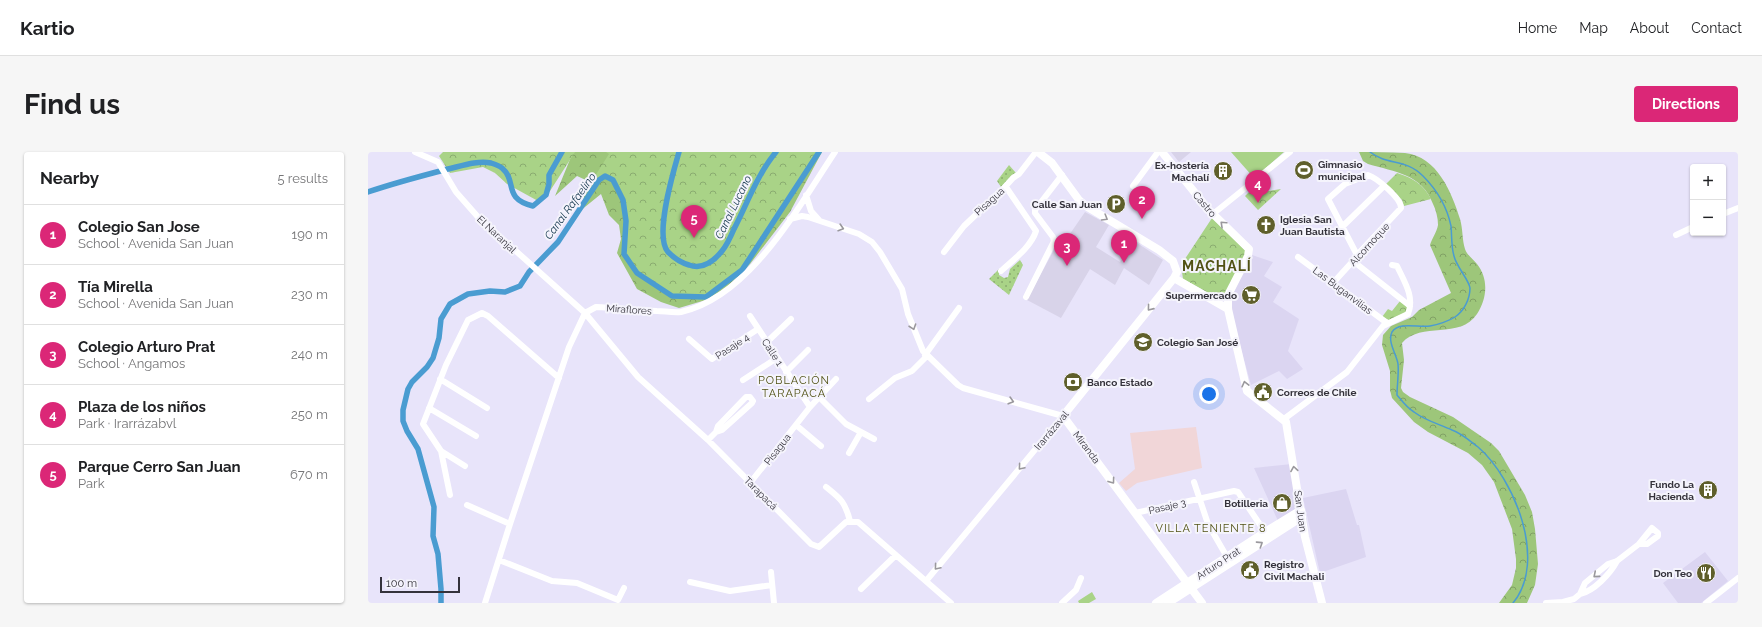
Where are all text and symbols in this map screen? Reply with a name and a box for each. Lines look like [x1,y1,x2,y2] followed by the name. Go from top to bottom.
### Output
[20,17,75,39] text: Kartio
[1518,20,1557,36] text: Home
[1579,20,1608,36] text: Map
[1630,20,1669,36] text: About
[1691,20,1742,36] text: Contact
[1634,86,1738,122] button: Directions
[24,88,120,121] text: Find us
[1293,159,1315,181] sports icon: Gimnasio municipal
[1318,159,1366,182] place label: Gimnasio municipal
[1155,160,1209,183] place label: Ex-hostería Machalí
[1212,160,1234,182] building icon: Ex-hostería Machalí
[1690,164,1726,236] map controls
[1690,164,1726,200] button: +
[40,168,99,188] text: Nearby
[1245,170,1271,203] pin: 4
[277,171,328,186] text: 5 results
[542,171,599,242] water label: Canal Rafaelino
[712,173,754,241] water label: Canal Lucano
[972,185,1006,218] street label: Pisagua
[1129,186,1155,219] pin: 2
[1191,189,1218,219] street label: Castro
[1105,193,1127,215] parking icon: Calle San Juan
[1032,199,1102,210] place label: Calle San Juan
[1690,200,1726,236] button: −
[681,205,707,238] pin: 5
[1101,213,1108,220] one-way arrow
[475,214,519,255] street label: El Naranjal
[1255,214,1277,236] church icon: Iglesia San Juan Bautista
[1280,214,1345,237] place label: Iglesia San Juan Bautista
[78,218,200,236] text: Colegio San Jose
[1347,220,1392,268] street label: Alcornoque
[1220,222,1228,229] one-way arrow
[837,223,844,232] one-way arrow
[50,227,56,242] text: 1
[292,227,328,242] text: 190 m
[1111,230,1137,263] pin: 1
[1054,233,1080,266] pin: 3
[78,236,234,251] text: School · Avenida San Juan
[1182,257,1252,274] district label: MACHALÍ
[1311,265,1375,316] street label: Las Buganvilias
[78,278,153,296] text: Tía Mirella
[1240,284,1262,306] supermarket icon: Supermercado
[49,287,57,302] text: 2
[291,287,328,302] text: 230 m
[1166,290,1237,301] place label: Supermercado
[78,296,234,311] text: School · Avenida San Juan
[606,302,652,317] street label: Miraflores
[1147,304,1154,311] one-way arrow
[908,324,917,331] one-way arrow
[713,331,752,361] street label: Pasaje 4
[1132,331,1154,353] school or university icon: Colegio San José
[760,337,786,369] street label: Calle 1
[1157,337,1238,348] place label: Colegio San José
[78,338,215,356] text: Colegio Arturo Prat
[49,347,57,362] text: 3
[291,347,328,362] text: 240 m
[78,356,185,371] text: School · Angamos
[1062,371,1084,393] bank icon: Banco Estado
[758,373,830,400] district label: POBLACIÓN TARAPACÁ
[1087,377,1153,388] place label: Banco Estado
[1242,381,1250,387] one-way arrow
[1252,381,1274,403] public building icon: Correos de Chile
[1199,384,1219,404] your location
[1277,387,1356,398] place label: Correos de Chile
[1007,396,1014,405] one-way arrow
[78,398,206,416] text: Plaza de los niños
[49,407,57,422] text: 4
[291,407,328,422] text: 250 m
[1032,408,1071,452] street label: Irarrázaval
[78,416,176,431] text: Park · Irarrázabvl
[1071,429,1102,466] street label: Miranda
[762,432,793,467] street label: Pisagua
[78,458,241,476] text: Parque Cerro San Juan
[1018,463,1025,470] one-way arrow
[1290,466,1299,472] one-way arrow
[49,467,57,482] text: 5
[290,467,328,482] text: 670 m
[742,475,779,512] street label: Tarapacá
[78,476,105,491] text: Park
[1107,477,1115,484] one-way arrow
[1648,479,1694,502] place label: Fundo La Hacienda
[1697,479,1719,501] building icon: Fundo La Hacienda
[1292,490,1309,533] street label: San Juan
[1271,492,1293,514] shop icon: Botilleria
[1147,497,1187,516] street label: Pasaje 3
[1224,498,1268,509] place label: Botilleria
[1155,522,1267,535] district label: VILLA TENIENTE 8
[1256,541,1263,549] one-way arrow
[1194,545,1243,582] street label: Arturo Prat
[1239,559,1261,581] public building icon: Registro Civil Machali
[1264,559,1324,582] place label: Registro Civil Machali
[1695,562,1717,584] restaurant icon: Don Teo
[935,563,942,570] one-way arrow
[1653,568,1692,579] place label: Don Teo
[1593,570,1600,577] one-way arrow
[380,575,460,594] scale bar
[386,577,417,590] text: 100 m

